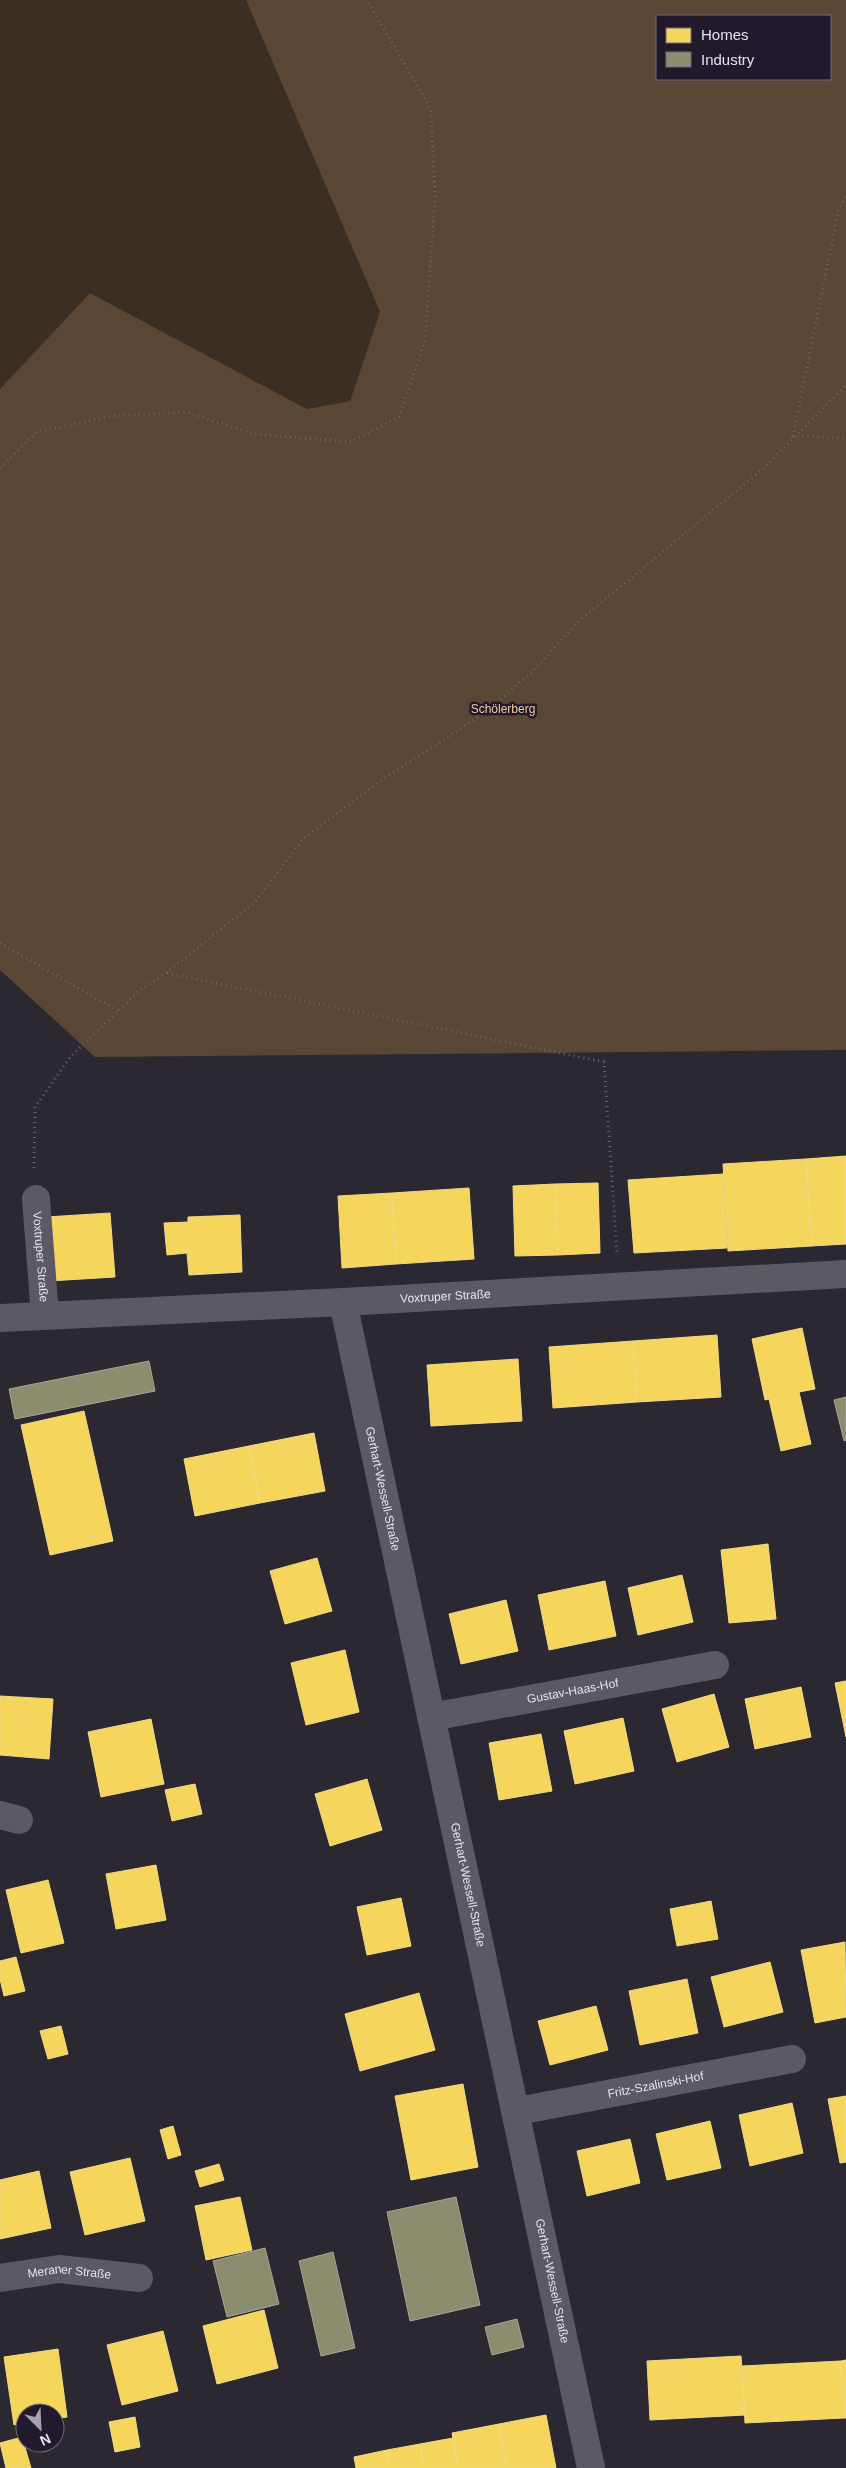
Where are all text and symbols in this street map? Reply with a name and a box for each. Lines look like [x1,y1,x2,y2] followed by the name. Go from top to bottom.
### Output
[656,15,831,80] legend
[701,26,749,43] text: Homes
[701,51,755,68] text: Industry
[471,702,535,716] park label: Schölerberg
[30,1211,51,1303] street label: Voxtruper Straße
[400,1287,492,1306] street label: Voxtruper Straße
[363,1425,403,1553] street label: Gerhart-Wessell-Straße
[526,1676,620,1706] street label: Gustav-Haas-Hof
[448,1821,488,1948] street label: Gerhart-Wessell-Straße
[606,2069,705,2101] street label: Fritz-Szalinski-Hof
[533,2217,572,2345] street label: Gerhart-Wessell-Straße
[27,2262,112,2282] street label: Meraner Straße
[15,2403,65,2453] north arrow
[37,2431,53,2449] text: N

